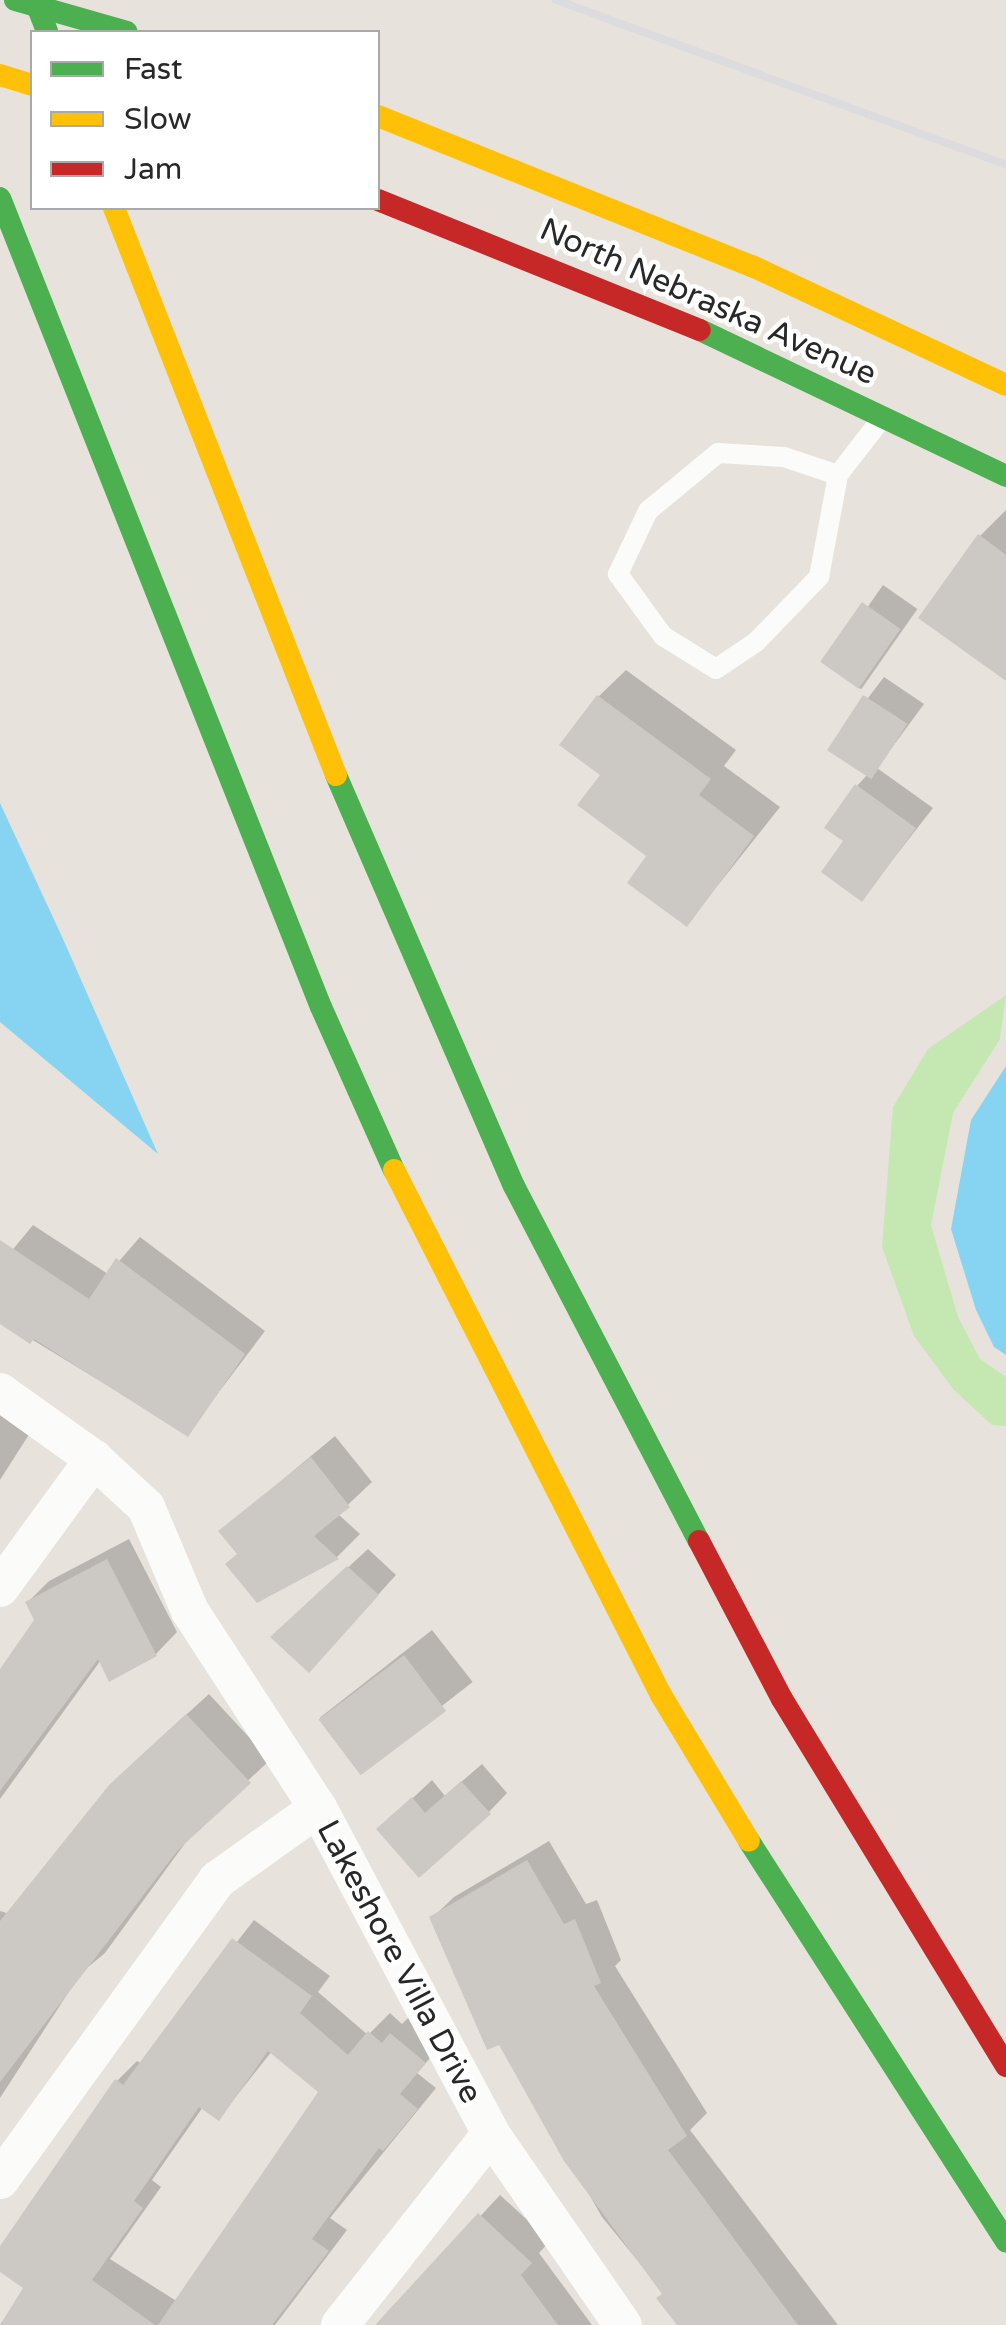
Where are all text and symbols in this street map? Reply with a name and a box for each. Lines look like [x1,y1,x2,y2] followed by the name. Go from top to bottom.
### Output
[30,30,380,210] legend
[124,51,183,88] text: Fast
[124,101,192,138] text: Slow
[124,151,182,188] text: Jam
[534,210,882,394] street label: North Nebraska Avenue
[308,1814,490,2110] street label: Lakeshore Villa Drive

